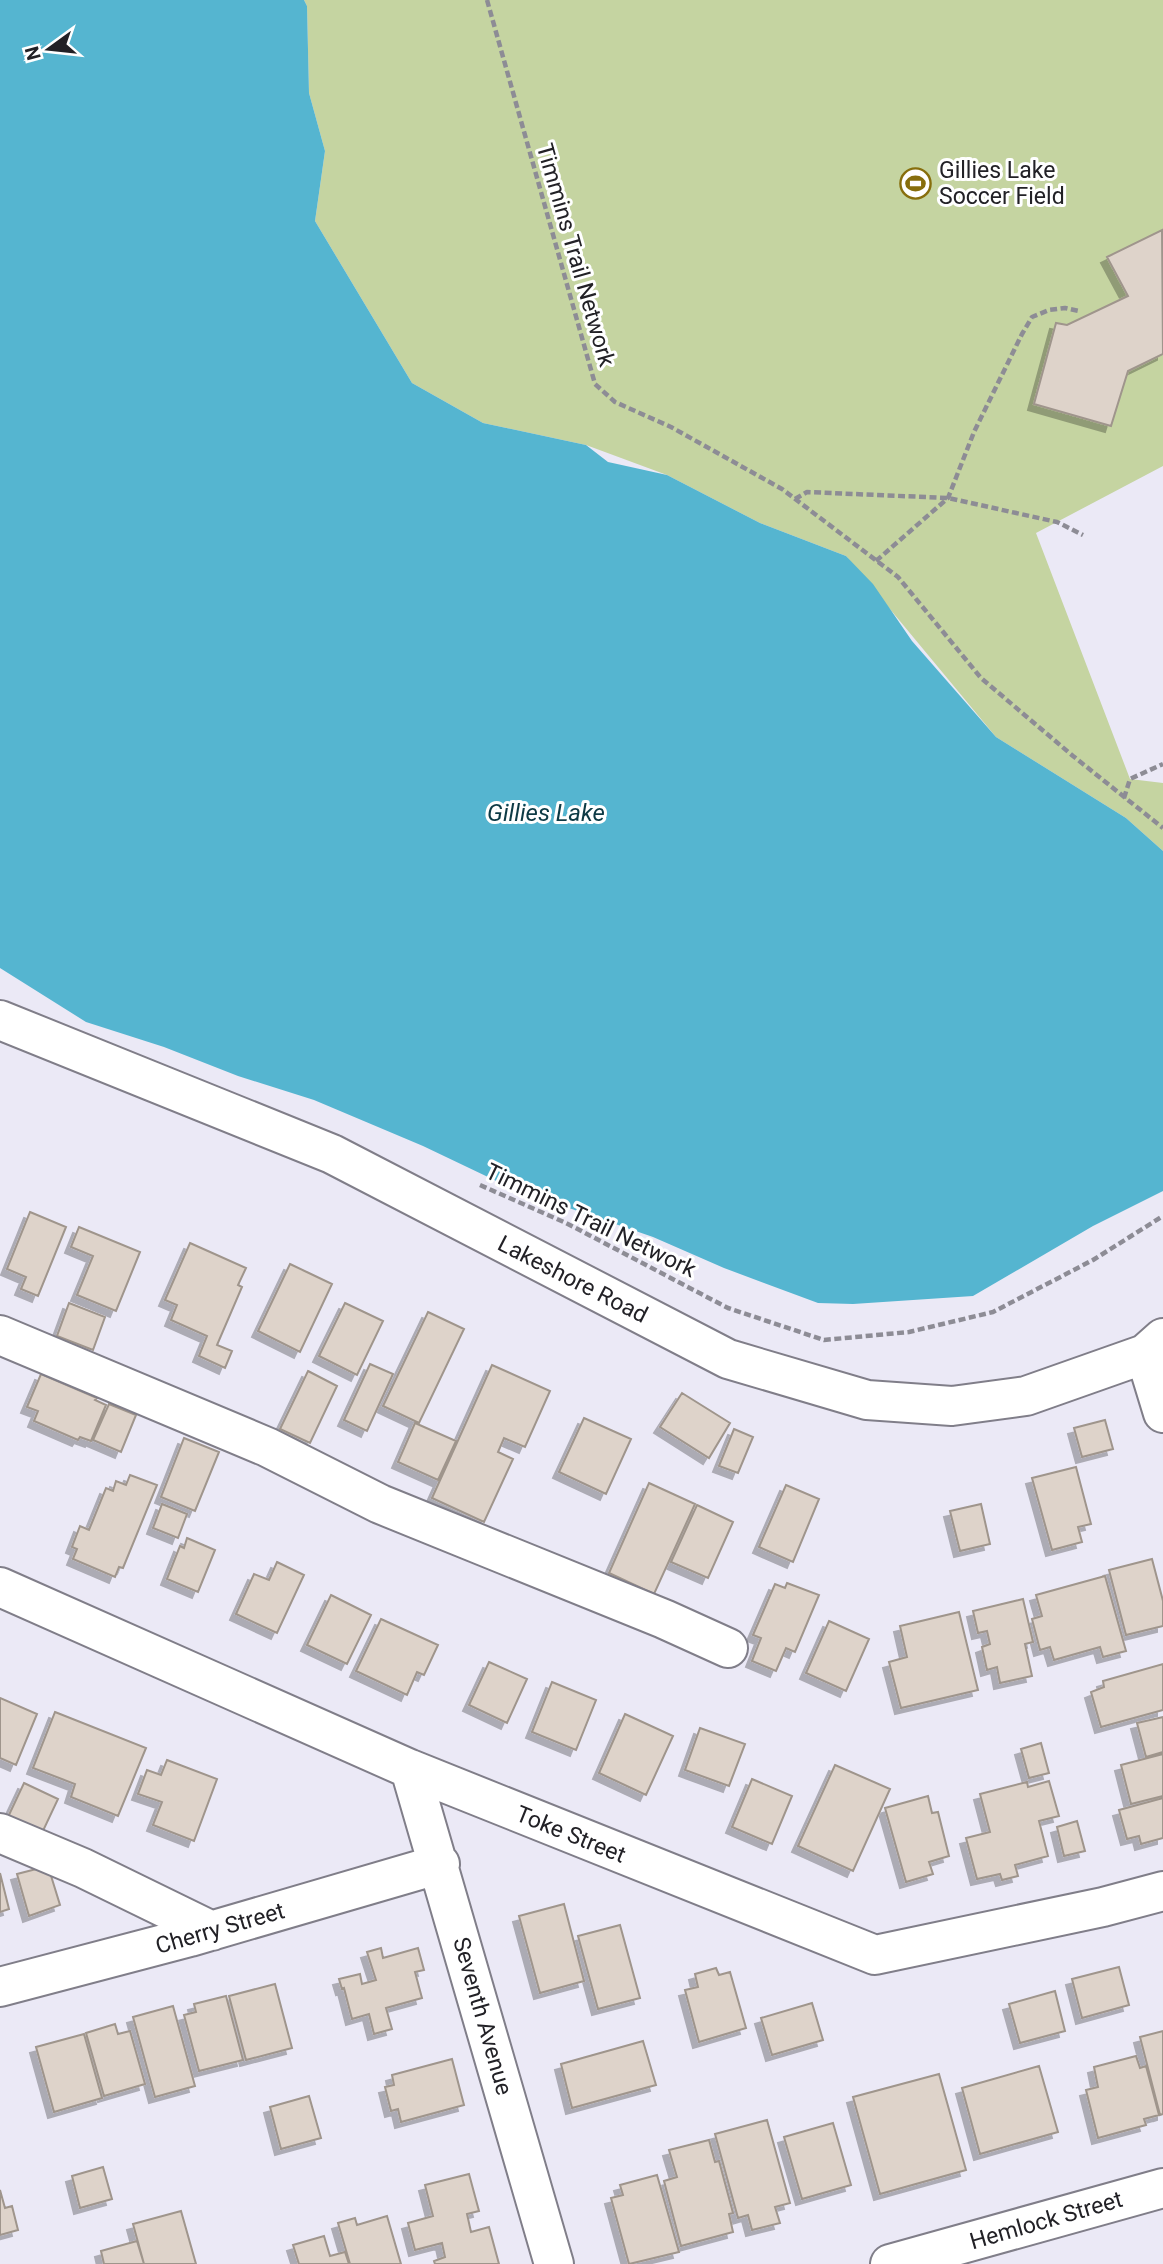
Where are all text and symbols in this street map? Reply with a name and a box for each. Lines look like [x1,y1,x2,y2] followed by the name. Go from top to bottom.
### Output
[14,14,84,84] north arrow
[20,44,46,63] text: N
[531,141,620,370] street label: Timmins Trail Network
[939,157,1065,210] place label: Gillies Lake Soccer Field
[899,166,933,200] sports icon: Gillies Lake Soccer Field
[487,799,605,827] water label: Gillies Lake
[481,1158,701,1283] street label: Timmins Trail Network
[493,1230,652,1329] street label: Lakeshore Road
[512,1800,630,1869] street label: Toke Street
[153,1897,288,1960] street label: Cherry Street
[447,1934,518,2098] street label: Seventh Avenue
[967,2186,1126,2255] street label: Hemlock Street

